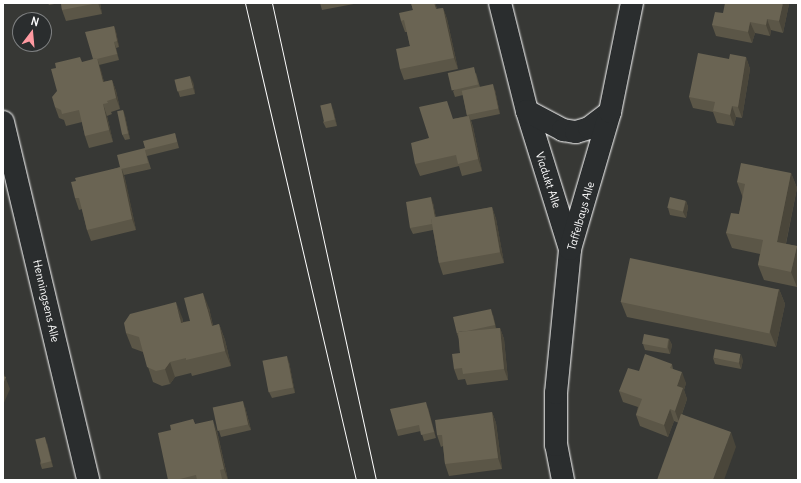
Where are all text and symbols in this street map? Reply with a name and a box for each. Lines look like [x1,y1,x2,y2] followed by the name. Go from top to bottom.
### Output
[12,12,52,52] north arrow
[29,14,41,29] text: N
[533,150,563,210] street label: Viadukt Alle
[565,180,597,252] street label: Taffelbays Alle
[30,258,62,344] street label: Henningsens Alle

